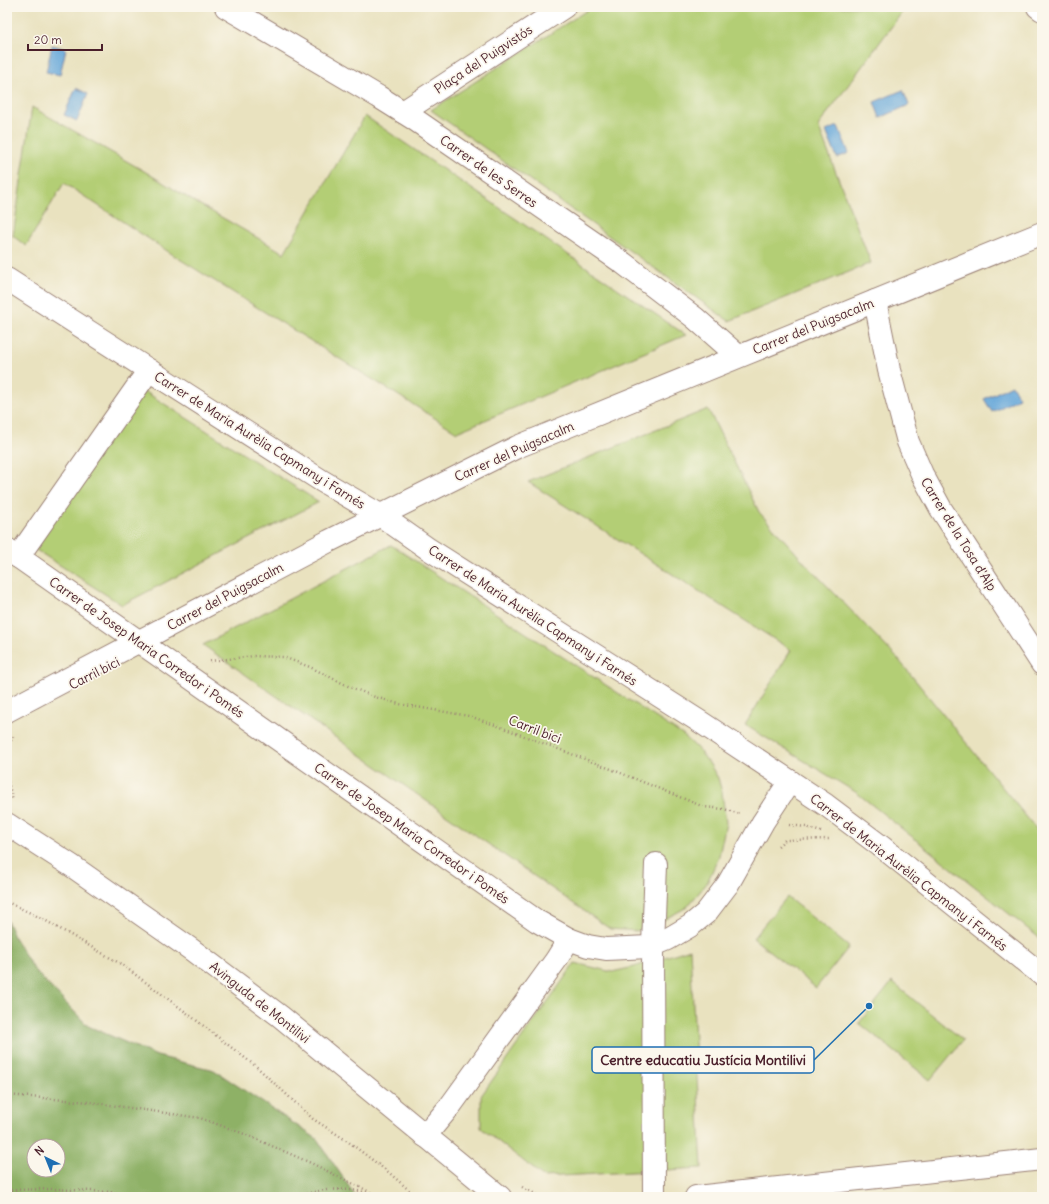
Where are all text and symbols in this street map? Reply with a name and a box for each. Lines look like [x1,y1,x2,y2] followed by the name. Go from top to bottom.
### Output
[431,21,536,98] street label: Plaça del Puigvistós
[28,26,102,52] scale bar
[34,32,62,47] text: 20 m
[437,131,541,212] street label: Carrer de les Serres
[750,294,876,359] street label: Carrer del Puigsacalm
[151,368,369,513] street label: Carrer de Maria Aurèlia Capmany i Farnés
[452,417,577,485] street label: Carrer del Puigsacalm
[917,474,1000,594] street label: Carrer de la Tosa d'Alp
[425,541,641,690] street label: Carrer de Maria Aurèlia Capmany i Farnés
[164,559,286,634] street label: Carrer del Puigsacalm
[46,573,248,722] street label: Carrer de Josep Maria Corredor i Pomés
[66,653,123,694] street label: Carril bici
[506,712,564,747] street label: Carril bici
[311,759,513,908] street label: Carrer de Josep Maria Corredor i Pomés
[807,790,1011,955] street label: Carrer de Maria Aurèlia Capmany i Farnés
[206,958,314,1047] street label: Avinguda de Montilivi
[592,1047,814,1073] callout: Centre educatiu Justícia Montilivi
[600,1051,806,1069] text: Centre educatiu Justícia Montilivi
[26,1138,66,1178] north arrow
[32,1143,47,1158] text: N

